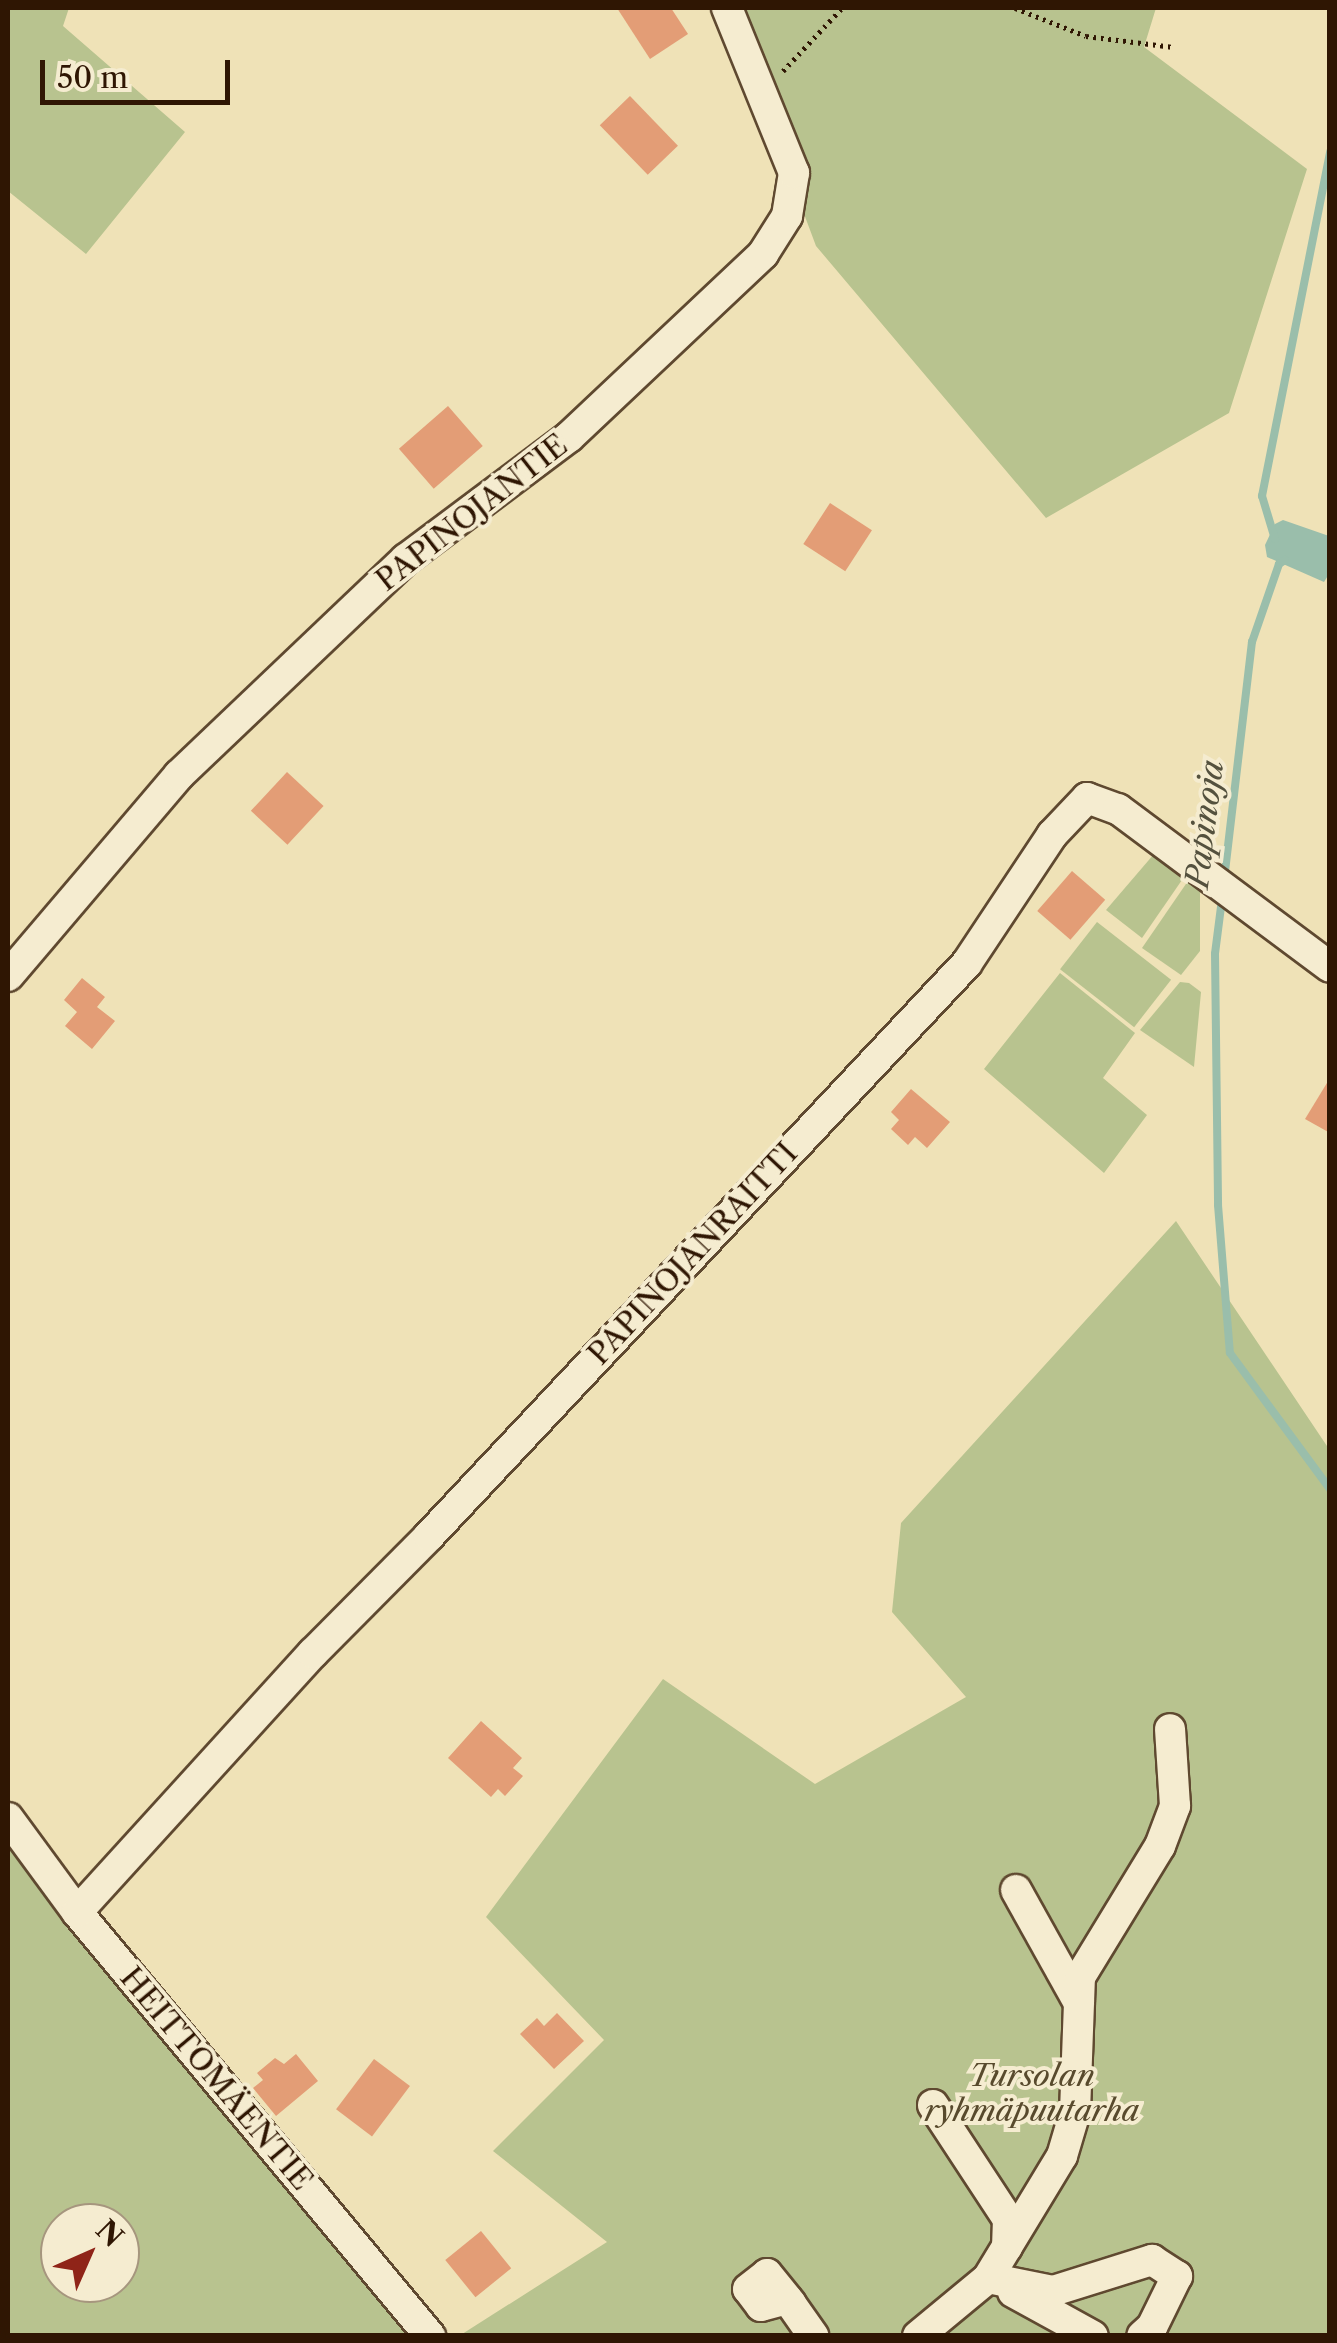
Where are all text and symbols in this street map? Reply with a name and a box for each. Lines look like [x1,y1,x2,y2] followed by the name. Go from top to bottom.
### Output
[45,40,235,102] scale bar
[57,59,128,96] text: 50 m
[369,427,575,599] street label: PAPINOJANTIE
[1178,758,1232,890] water label: Papinoja
[581,1136,805,1372] street label: PAPINOJANRAITTI
[112,1960,320,2198] street label: HEITTOMÄENTIE
[925,2058,1139,2128] park label: Tursolan ryhmäpuutarha
[40,2203,140,2303] north arrow
[89,2213,130,2254] text: N

